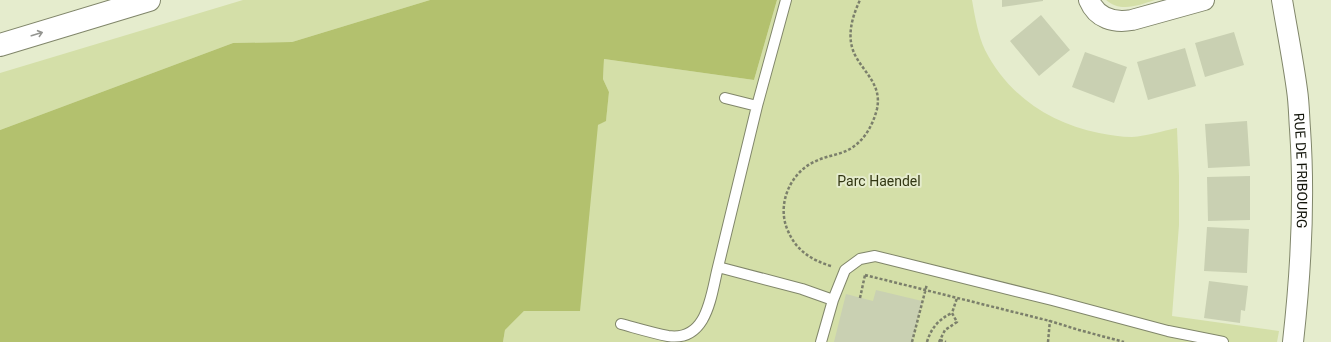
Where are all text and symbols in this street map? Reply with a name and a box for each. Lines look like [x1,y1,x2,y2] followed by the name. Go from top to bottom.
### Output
[31,30,44,37] one-way arrow
[1291,112,1310,229] street label: RUE DE FRIBOURG
[837,173,921,189] park label: Parc Haendel

